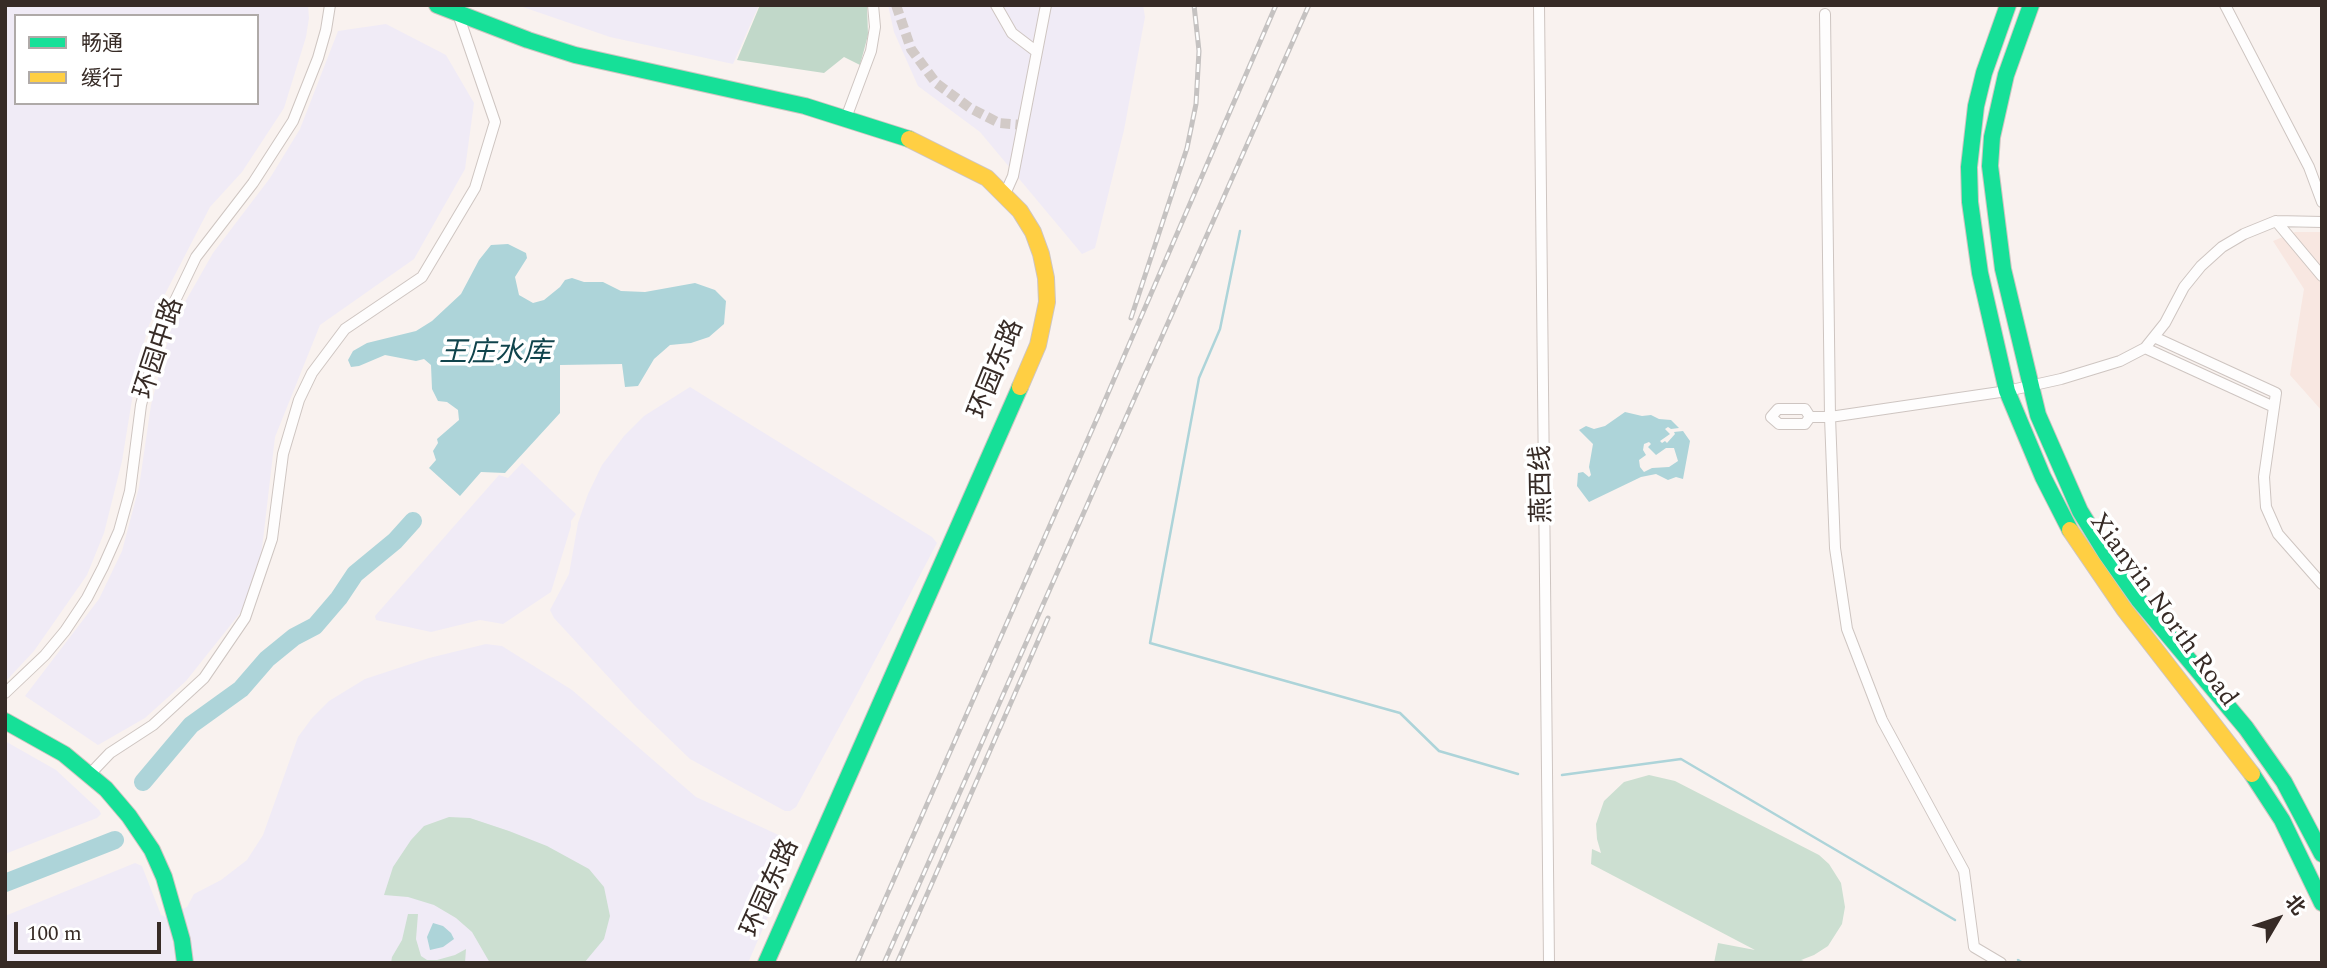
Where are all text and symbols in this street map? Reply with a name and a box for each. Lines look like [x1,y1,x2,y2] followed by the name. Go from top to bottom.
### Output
[14,14,259,105] legend
[81,28,123,60] text: 畅通
[81,63,123,95] text: 缓行
[130,295,192,403] street label: 环园中路
[964,316,1032,424] street label: 环园东路
[439,339,551,373] water label: 王庄水库
[1528,445,1560,523] street label: 燕西线
[2081,508,2243,714] street label: Xianyin North Road
[737,835,807,943] street label: 环园东路
[2243,884,2313,954] north arrow
[2277,889,2312,922] text: 北
[18,908,164,952] scale bar
[27,918,82,950] text: 100 m

